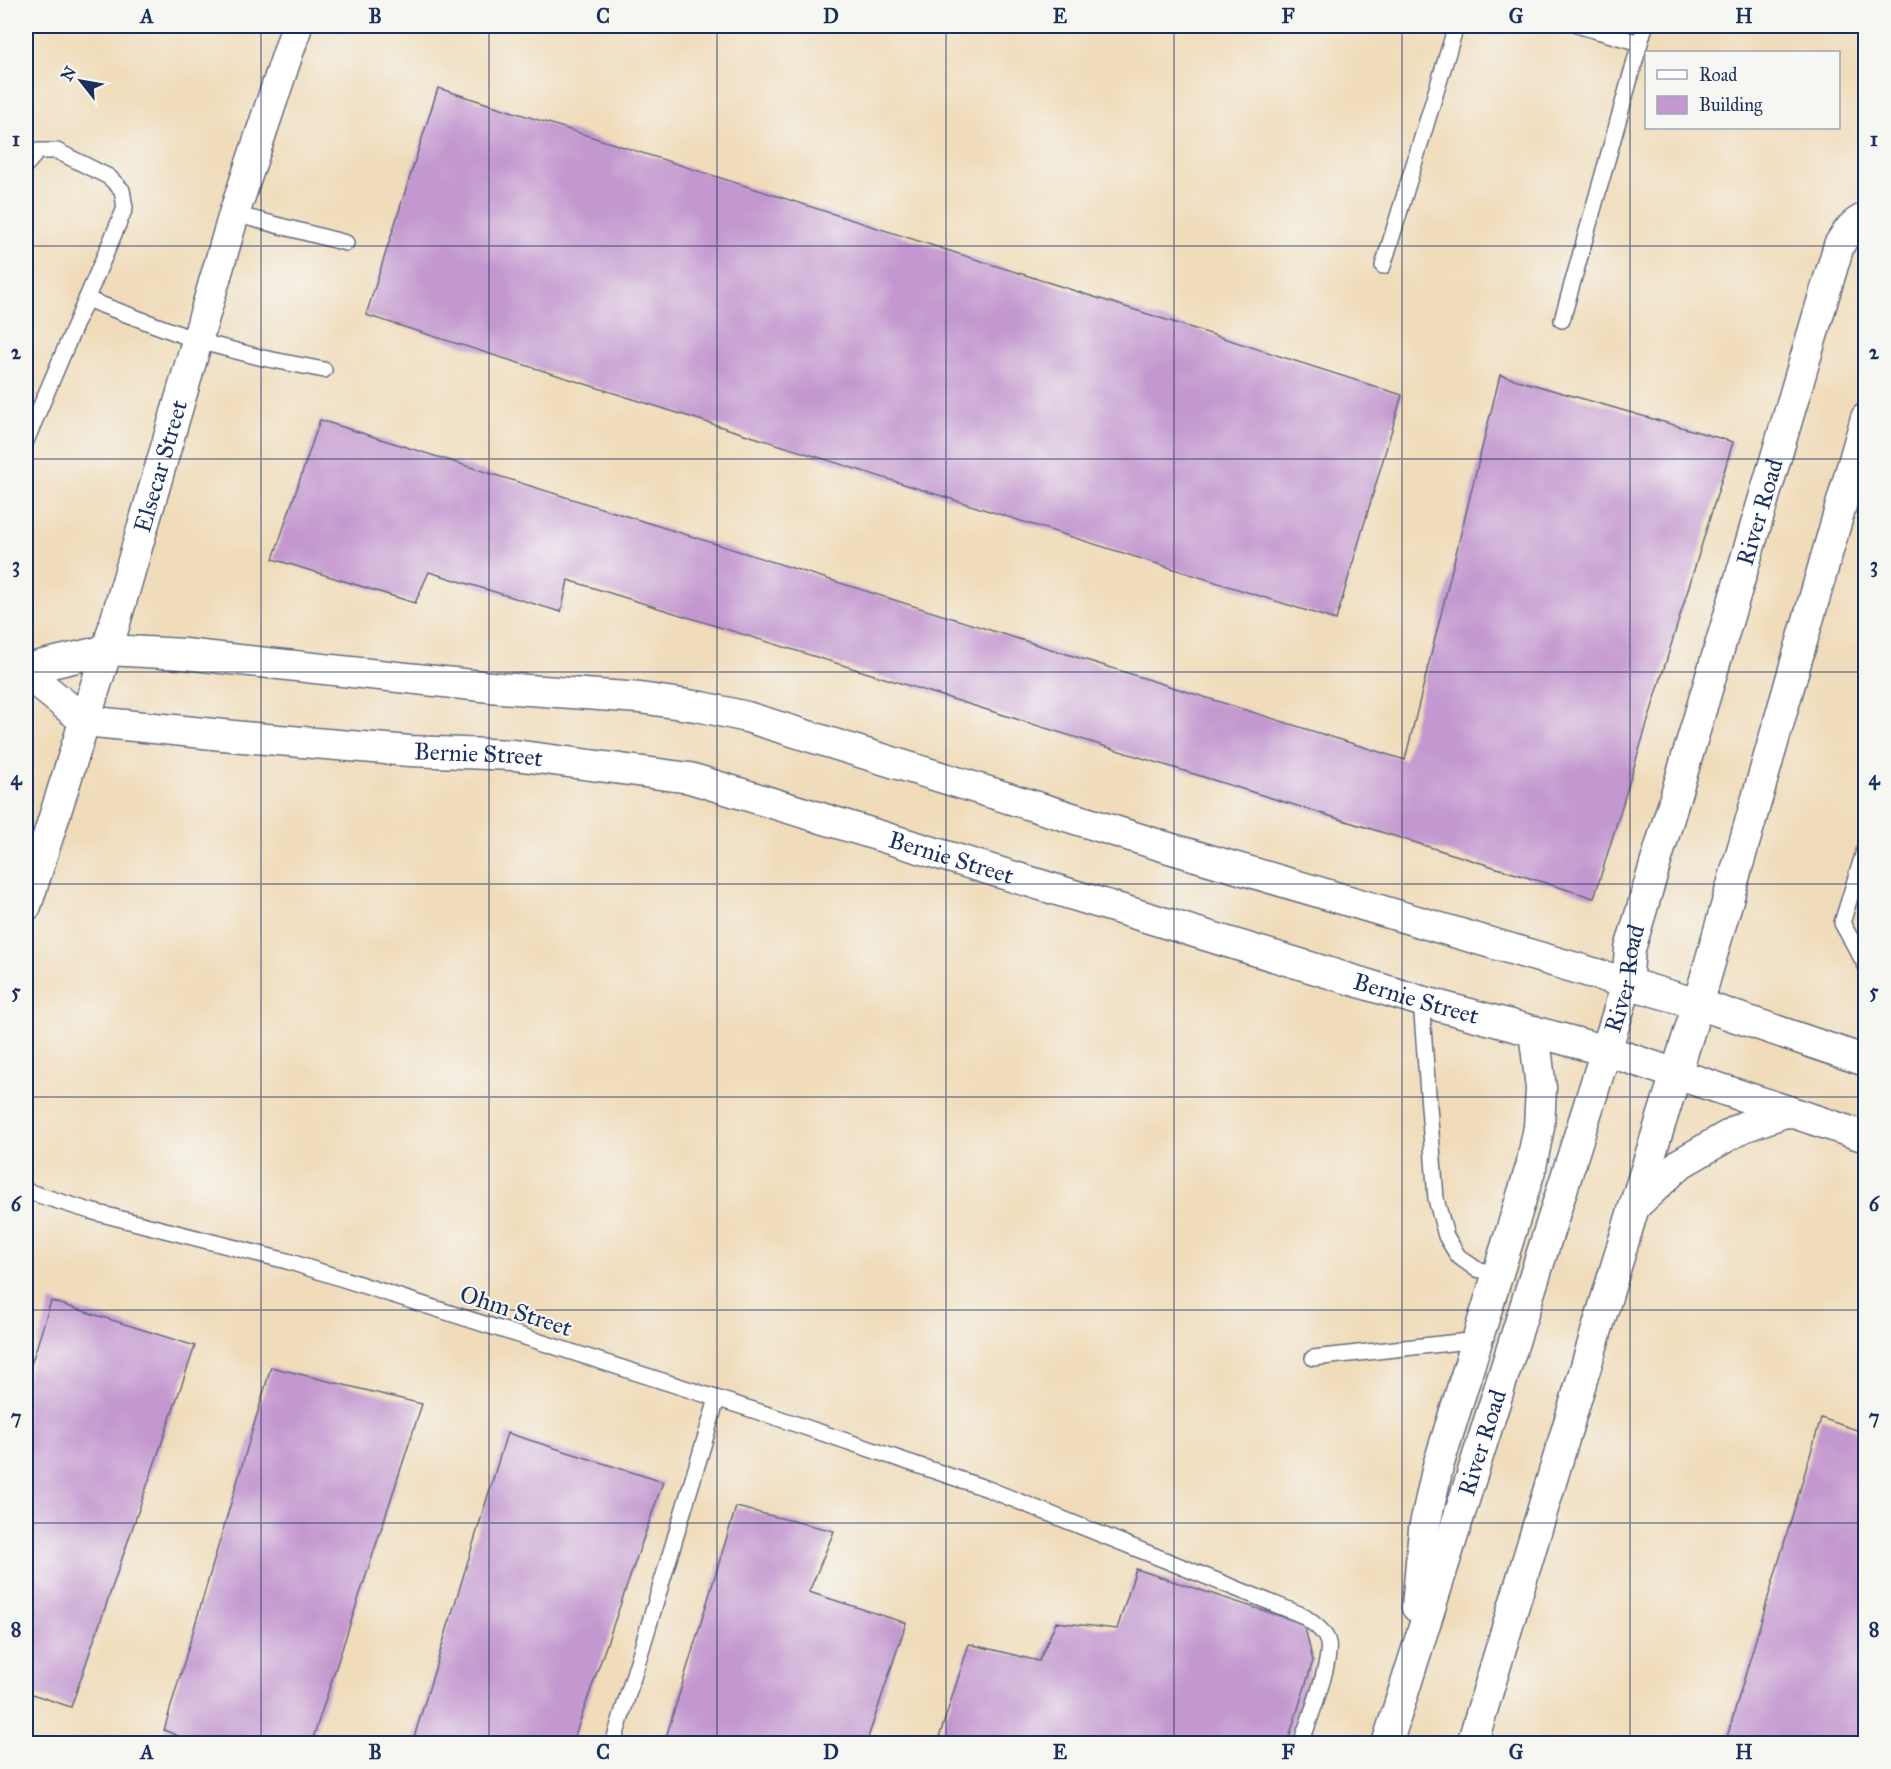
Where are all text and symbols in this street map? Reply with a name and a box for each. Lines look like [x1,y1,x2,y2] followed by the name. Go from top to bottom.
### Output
[138,4,154,28] text: A
[368,4,382,28] text: B
[596,4,610,28] text: C
[823,4,839,28] text: D
[1053,4,1068,28] text: E
[1281,4,1295,28] text: F
[1509,4,1524,28] text: G
[1735,4,1753,28] text: H
[51,51,111,111] north arrow
[1645,51,1840,129] legend
[57,62,80,84] text: N
[1699,64,1737,86] text: Road
[1699,94,1763,117] text: Building
[12,127,20,151] text: 1
[1870,127,1878,151] text: 1
[11,340,22,364] text: 2
[1869,340,1880,364] text: 2
[127,396,194,536] street label: Elsecar Street
[1730,455,1790,569] street label: River Road
[12,553,20,578] text: 3
[1870,553,1878,578] text: 3
[413,736,545,774] street label: Bernie Street
[10,766,22,791] text: 4
[1868,766,1880,791] text: 4
[885,824,1018,891] street label: Bernie Street
[1598,921,1651,1036] street label: River Road
[1350,966,1483,1031] street label: Bernie Street
[11,979,21,1003] text: 5
[1869,979,1879,1003] text: 5
[11,1192,23,1216] text: 6
[1869,1192,1881,1216] text: 6
[456,1279,577,1343] street label: Ohm Street
[1451,1386,1513,1500] street label: River Road
[11,1405,22,1429] text: 7
[1869,1405,1880,1429] text: 7
[11,1617,21,1641] text: 8
[1869,1617,1879,1641] text: 8
[138,1740,154,1764] text: A
[368,1740,382,1764] text: B
[596,1740,610,1764] text: C
[823,1740,839,1764] text: D
[1053,1740,1068,1764] text: E
[1281,1740,1295,1764] text: F
[1509,1740,1524,1764] text: G
[1735,1740,1753,1764] text: H

